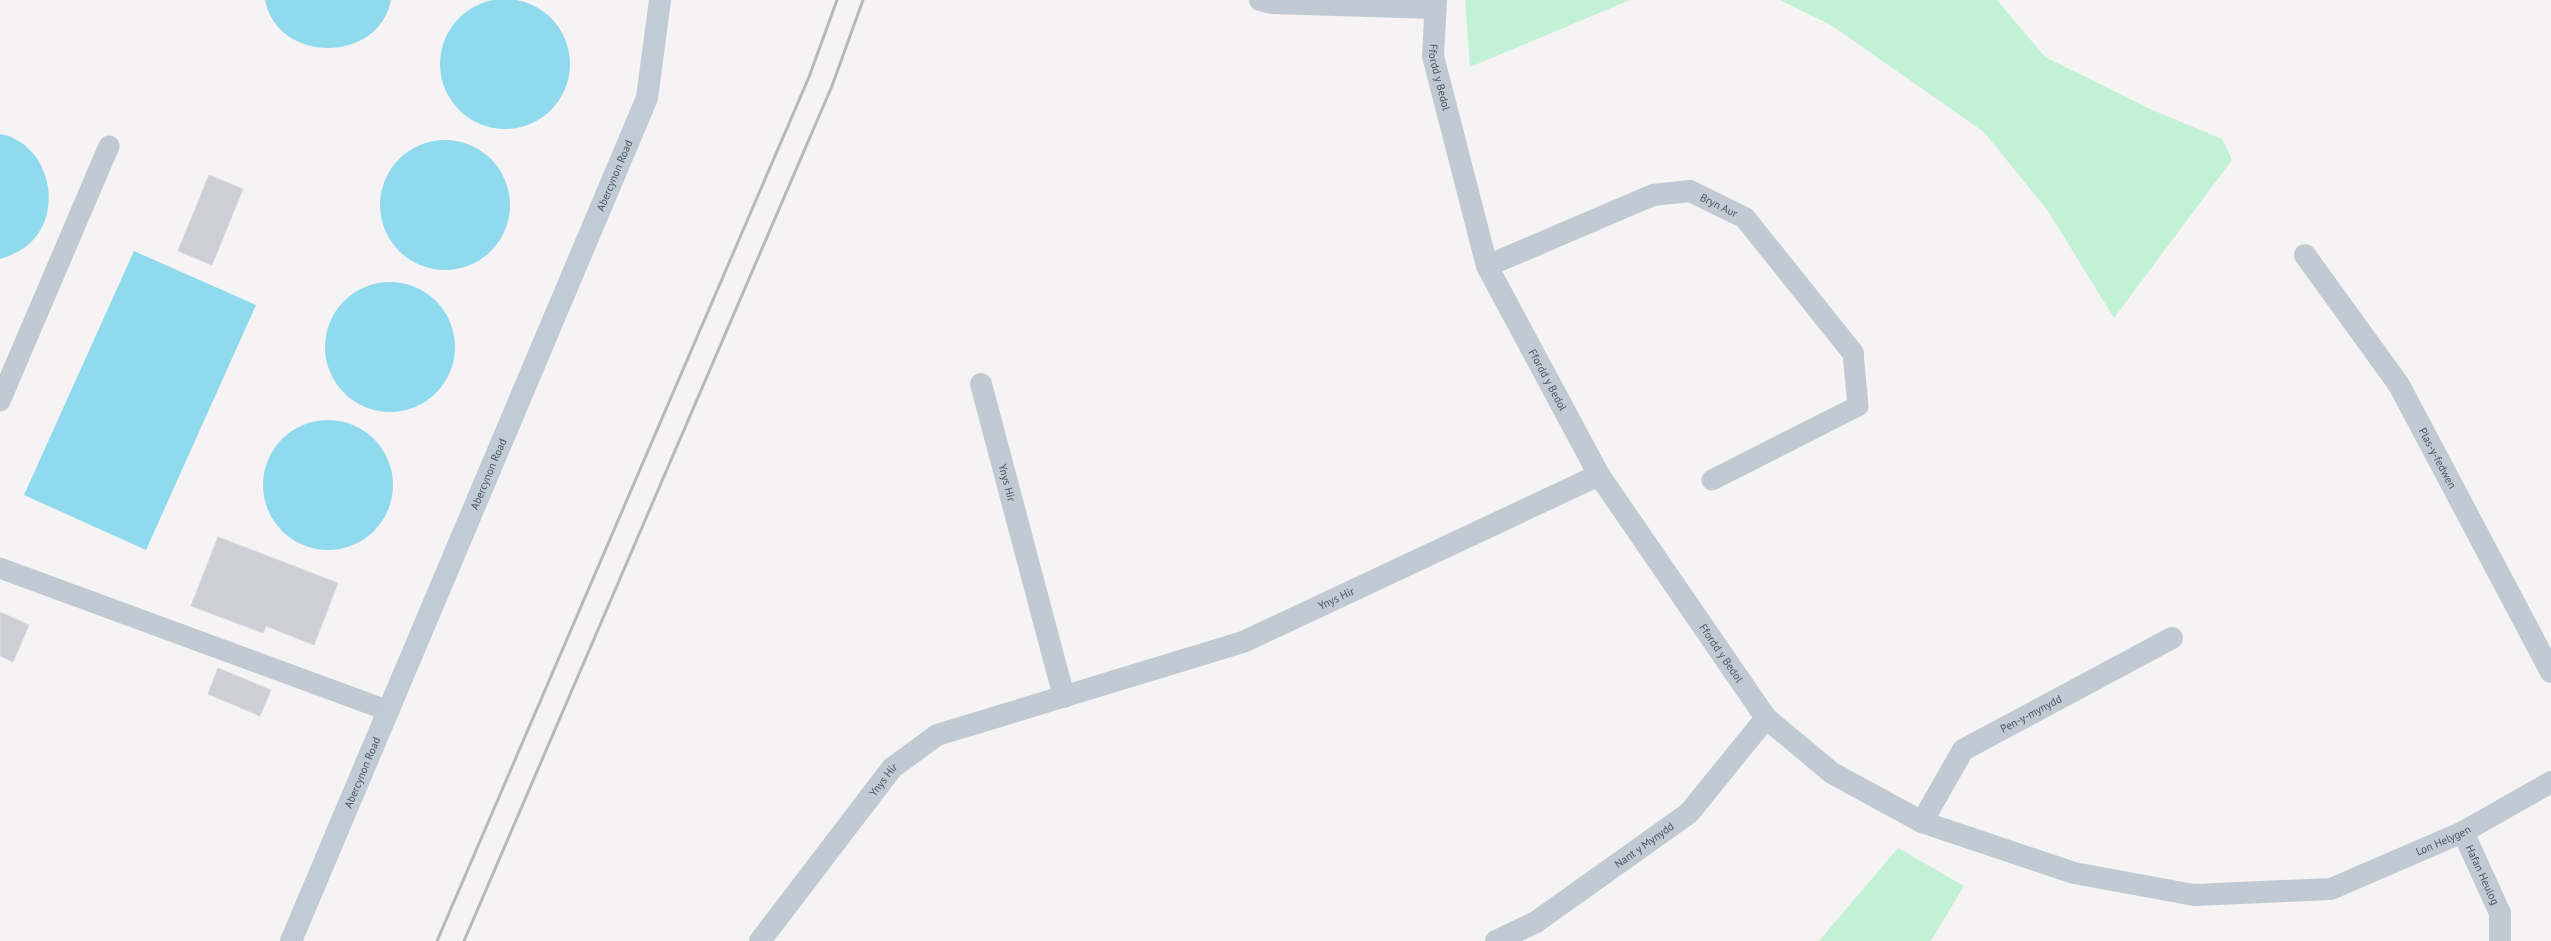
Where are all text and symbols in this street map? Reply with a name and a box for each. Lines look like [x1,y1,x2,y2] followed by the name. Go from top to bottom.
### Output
[1426,44,1454,113] street label: Ffordd y Bedol
[593,138,636,213] street label: Abercynon Road
[1698,190,1740,220] street label: Bryn Aur
[1526,346,1571,414] street label: Ffordd y Bedol
[2416,425,2460,491] street label: Plas-y-fedwen
[467,436,509,512] street label: Abercynon Road
[995,462,1019,503] street label: Ynys Hir
[1316,584,1357,613] street label: Ynys Hir
[1696,621,1747,686] street label: Ffordd y Bedol
[1998,691,2064,736] street label: Pen-y-mynydd
[341,735,383,810] street label: Abercynon Road
[866,760,900,799] street label: Ynys Hir
[1612,819,1677,871] street label: Nant y Mynydd
[2414,822,2473,859] street label: Lon Helygen
[2463,842,2502,907] street label: Hafan Heulog

